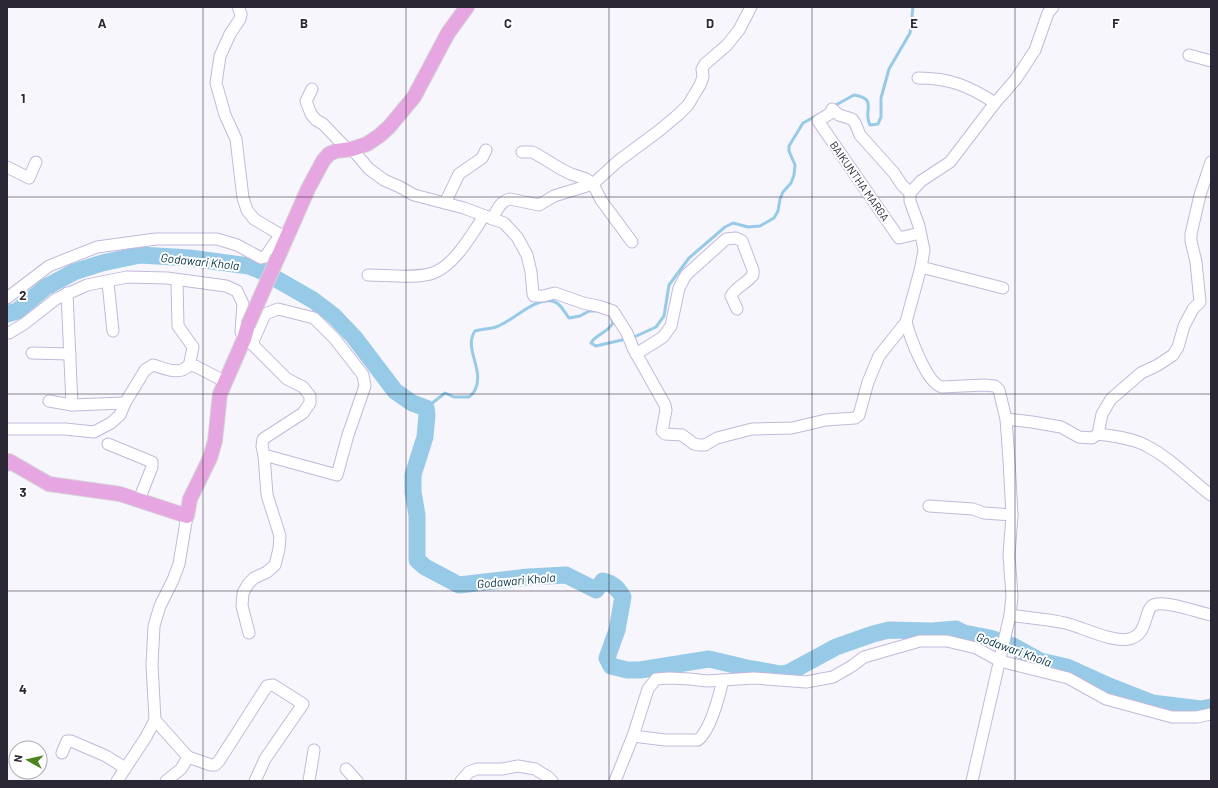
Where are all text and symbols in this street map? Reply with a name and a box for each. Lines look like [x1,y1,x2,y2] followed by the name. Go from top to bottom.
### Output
[98,15,107,31] text: A
[300,15,308,31] text: B
[504,15,512,31] text: C
[706,15,714,31] text: D
[910,15,918,31] text: E
[1112,15,1120,31] text: F
[21,90,25,106] text: 1
[828,139,893,224] street label: BAIKUNTHA MARGA
[160,250,240,272] water label: Godawari Khola
[19,287,27,303] text: 2
[19,484,27,500] text: 3
[476,570,556,590] water label: Godawari Khola
[975,629,1053,669] water label: Godawari Khola
[19,681,27,697] text: 4
[8,740,48,780] north arrow
[11,754,25,763] text: N

